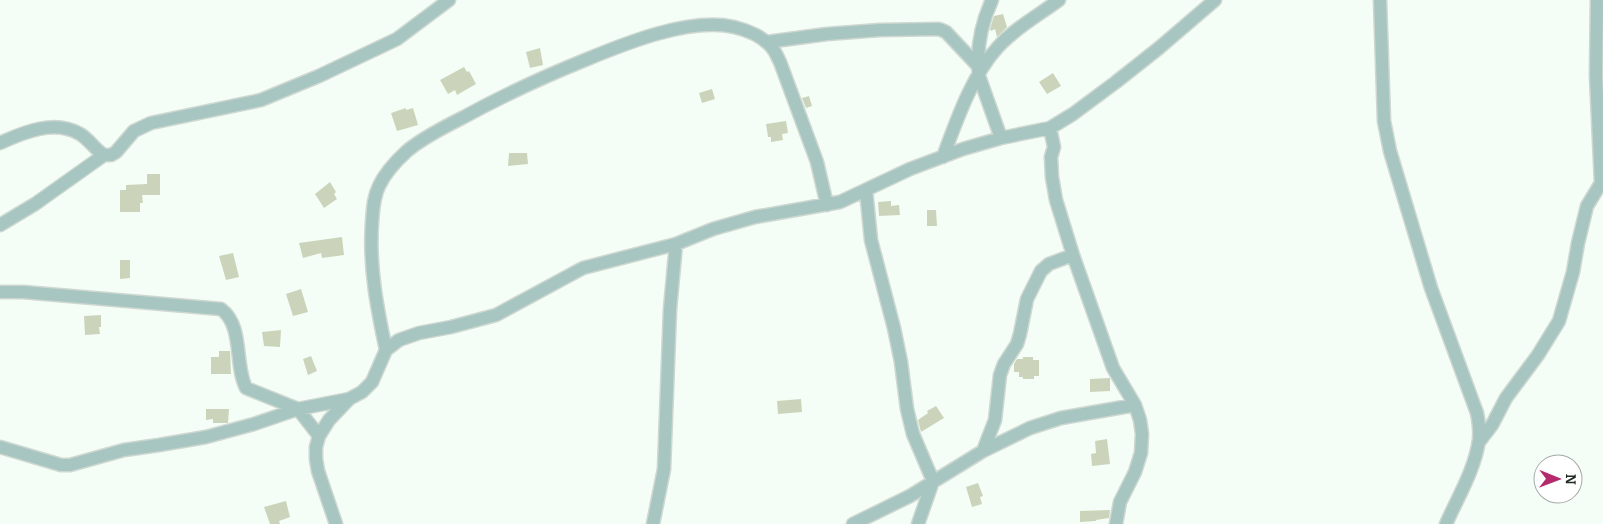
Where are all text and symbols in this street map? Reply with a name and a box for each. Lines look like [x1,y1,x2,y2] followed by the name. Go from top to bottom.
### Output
[1533,454,1583,504] north arrow
[1562,474,1579,485] text: N

